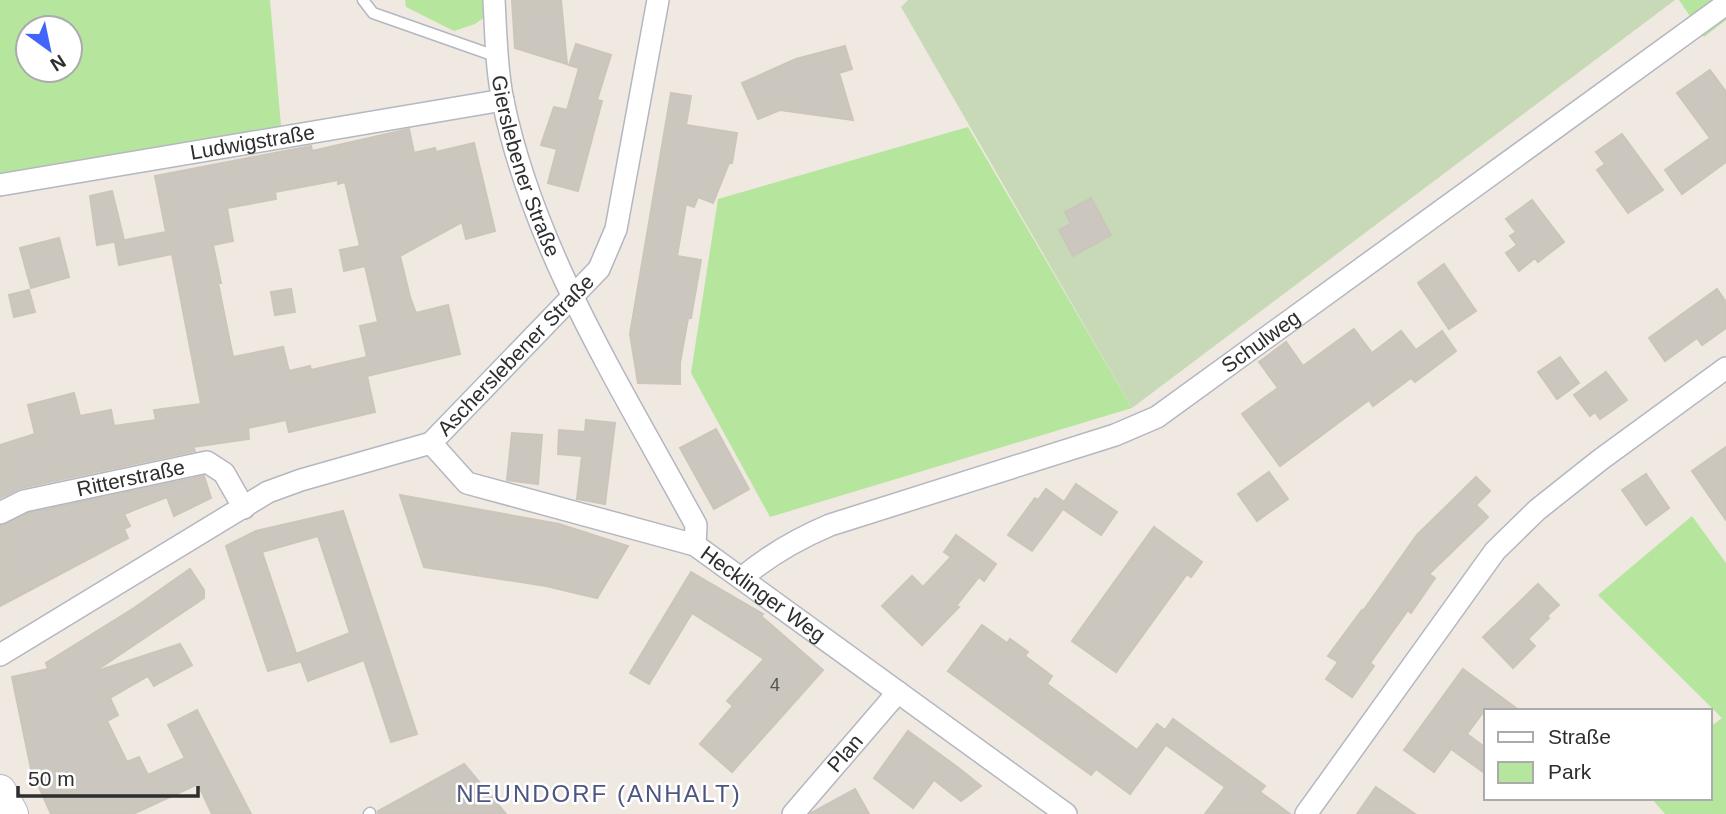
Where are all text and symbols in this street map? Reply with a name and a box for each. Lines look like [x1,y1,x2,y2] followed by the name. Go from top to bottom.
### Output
[14,14,84,84] north arrow
[47,50,69,75] text: N
[488,74,565,260] street label: Gierslebener Straße
[188,120,316,164] street label: Ludwigstraße
[433,270,598,440] street label: Ascherslebener Straße
[1217,305,1304,377] street label: Schulweg
[75,455,187,500] street label: Ritterstraße
[697,541,830,647] street label: Hecklinger Weg
[770,675,780,695] house number: 4
[1484,709,1712,800] legend
[1548,725,1611,748] text: Straße
[822,730,867,776] street label: Plan
[18,754,198,798] scale bar
[1548,760,1592,783] text: Park
[28,767,75,790] text: 50 m
[456,780,742,807] district label: NEUNDORF (ANHALT)

